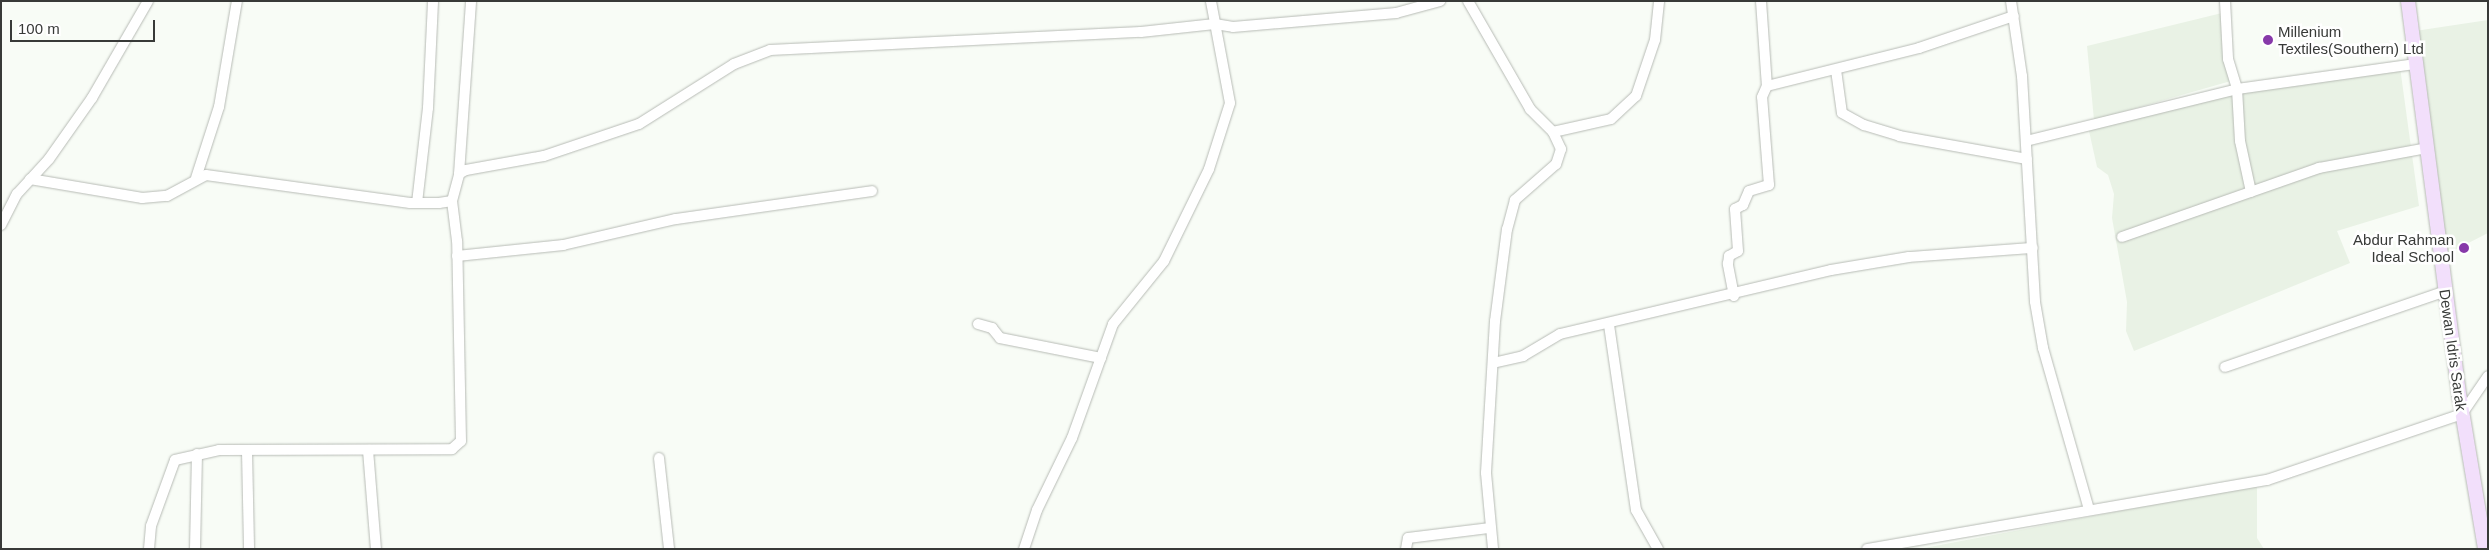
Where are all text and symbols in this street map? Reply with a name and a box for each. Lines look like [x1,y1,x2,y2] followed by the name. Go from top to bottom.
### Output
[12,10,158,42] scale bar
[18,20,60,37] text: 100 m
[2278,22,2424,57] place label: Millenium Textiles(Southern) Ltd
[2262,34,2274,46] marker: Millenium Textiles(Southern) Ltd
[2353,230,2454,265] place label: Abdur Rahman Ideal School
[2458,242,2470,254] marker: Abdur Rahman Ideal School
[2436,288,2470,412] street label: Dewan Idris Sarak

